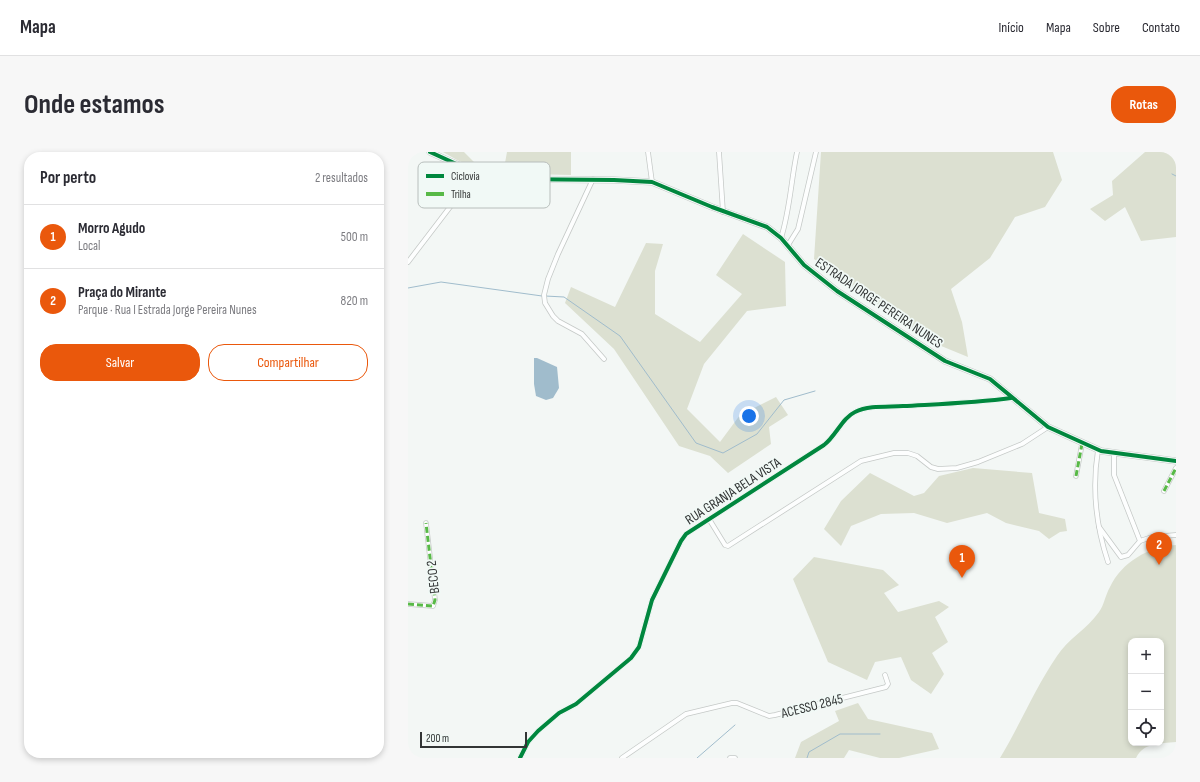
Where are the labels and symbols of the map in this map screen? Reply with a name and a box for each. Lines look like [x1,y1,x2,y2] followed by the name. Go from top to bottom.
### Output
[418,162,550,208] legend
[451,170,480,183] text: Ciclovia
[451,188,471,201] text: Trilha
[812,254,946,352] street label: ESTRADA JORGE PEREIRA NUNES
[739,406,759,426] your location
[682,453,785,528] street label: RUA GRANJA BELA VISTA
[1146,532,1172,565] pin: 2
[949,545,975,578] pin: 1
[423,559,443,595] street label: BECO 2
[778,690,845,722] street label: ACESSO 2845
[420,730,527,749] scale bar

